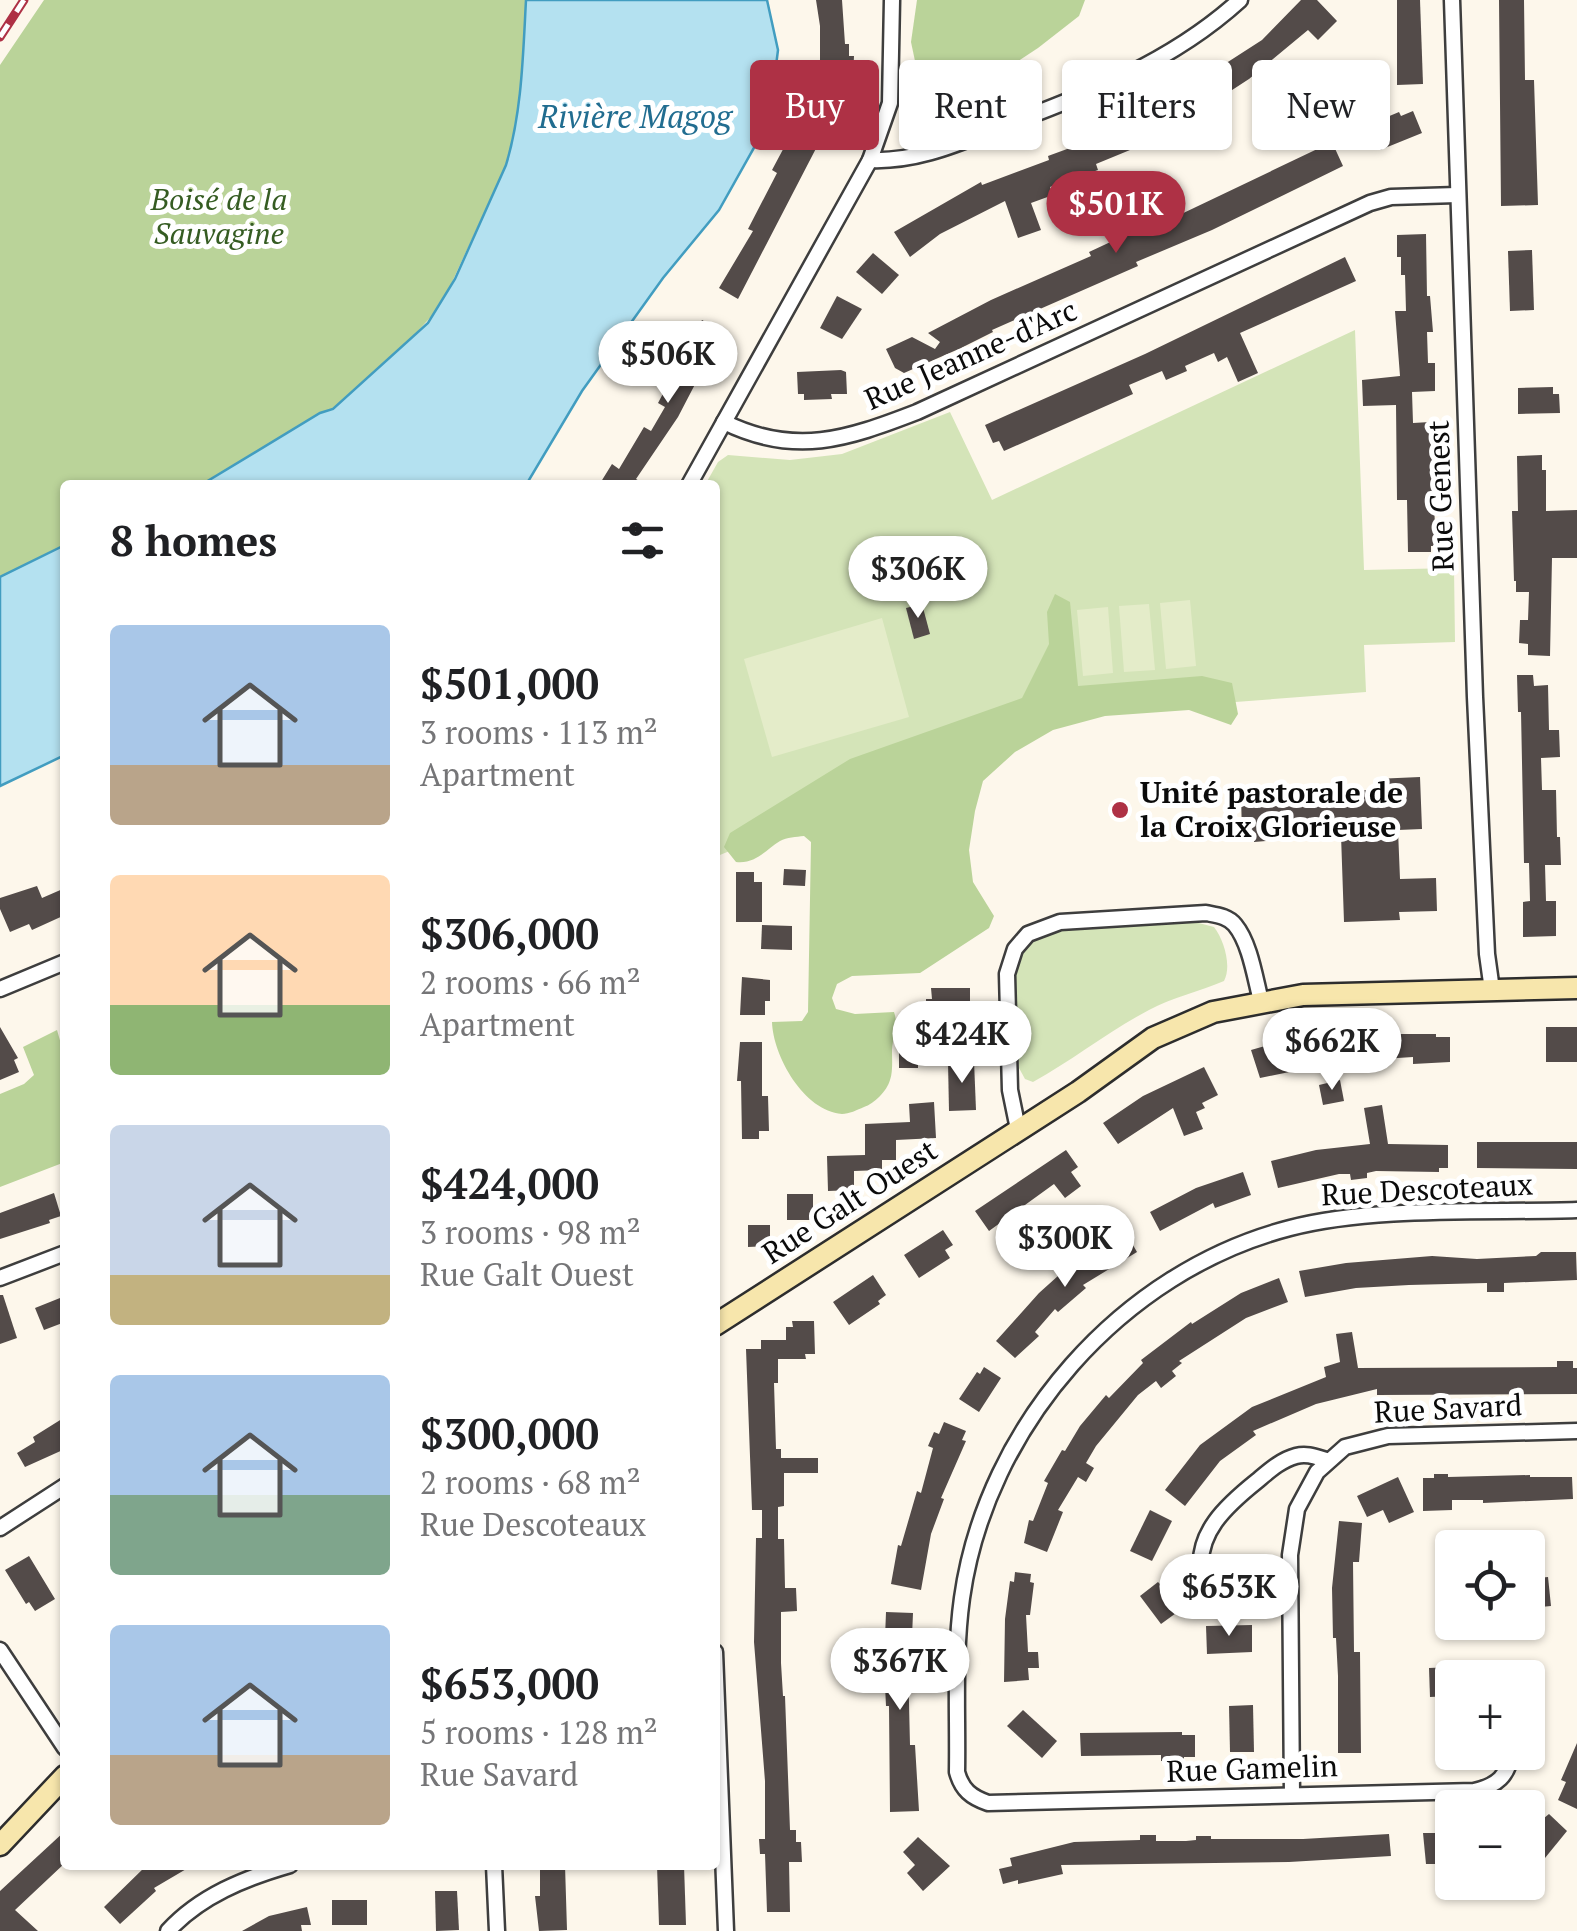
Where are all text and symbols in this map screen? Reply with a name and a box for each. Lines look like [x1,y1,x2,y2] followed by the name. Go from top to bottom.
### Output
[750,60,879,150] chip: Buy
[899,60,1042,150] chip: Rent
[1062,60,1232,150] chip: Filters
[1252,60,1390,150] chip: New
[537,95,734,137] water label: Rivière Magog
[1046,171,1186,256] pin: $501K
[150,179,287,253] park label: Boisé de la Sauvagine
[1068,182,1164,224] text: $501K
[858,289,1083,419] street label: Rue Jeanne-d'Arc
[598,321,738,406] pin: $506K
[620,332,716,374] text: $506K
[1417,420,1463,572] street label: Rue Genest
[110,512,277,568] text: 8 homes
[615,513,670,568] icon: filters
[848,536,988,621] pin: $306K
[870,547,966,589] text: $306K
[420,655,599,711] text: $501,000
[190,665,310,785] icon: home
[420,711,658,753] text: 3 rooms · 113 m²
[420,753,575,795] text: Apartment
[1140,772,1403,846] place label: Unité pastorale de la Croix Glorieuse
[1109,799,1131,821] marker: Unité pastorale de la Croix Glorieuse
[420,905,599,961] text: $306,000
[190,915,310,1035] icon: home
[420,961,641,1003] text: 2 rooms · 66 m²
[892,1001,1032,1086] pin: $424K
[420,1003,575,1045] text: Apartment
[1262,1008,1402,1093] pin: $662K
[914,1012,1010,1054] text: $424K
[1284,1019,1380,1061] text: $662K
[754,1130,944,1273] street label: Rue Galt Ouest
[420,1155,599,1211] text: $424,000
[1320,1163,1534,1215] street label: Rue Descoteaux
[190,1165,310,1285] icon: home
[995,1205,1135,1290] pin: $300K
[420,1211,641,1253] text: 3 rooms · 98 m²
[1017,1216,1113,1258] text: $300K
[420,1253,634,1295] text: Rue Galt Ouest
[1373,1384,1523,1432] street label: Rue Savard
[420,1405,599,1461] text: $300,000
[190,1415,310,1535] icon: home
[420,1461,641,1503] text: 2 rooms · 68 m²
[420,1503,646,1545] text: Rue Descoteaux
[1435,1530,1545,1900] map controls
[1435,1530,1545,1640] button: locate
[1159,1554,1299,1639] pin: $653K
[1181,1565,1277,1607] text: $653K
[830,1628,970,1713] pin: $367K
[852,1639,948,1681] text: $367K
[420,1655,599,1711] text: $653,000
[1435,1660,1545,1770] button: +
[190,1665,310,1785] icon: home
[420,1711,658,1753] text: 5 rooms · 128 m²
[1166,1745,1338,1791] street label: Rue Gamelin
[420,1753,578,1795] text: Rue Savard
[1435,1790,1545,1900] button: −

